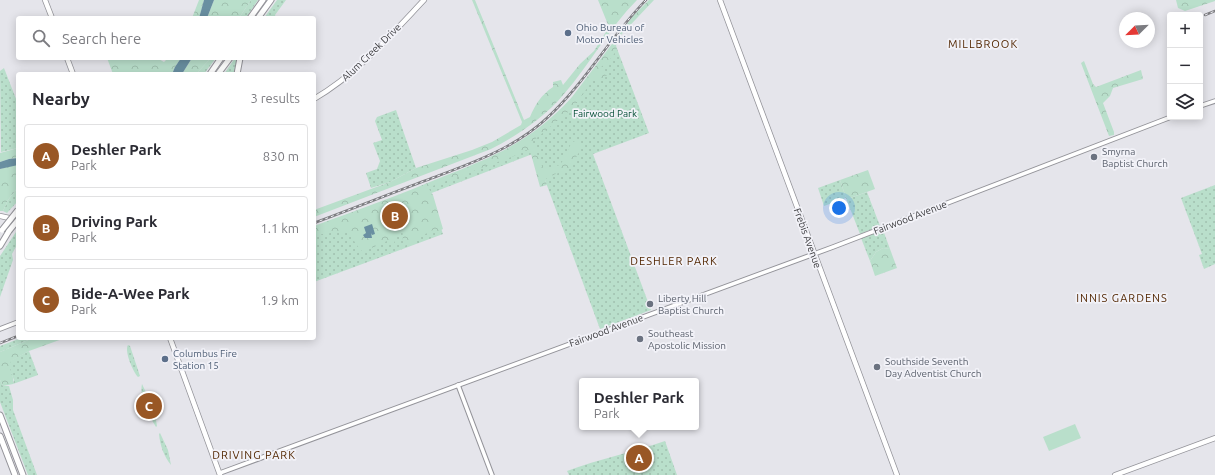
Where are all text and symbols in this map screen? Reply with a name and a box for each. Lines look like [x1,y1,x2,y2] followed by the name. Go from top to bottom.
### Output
[1119,12,1155,48] north arrow
[1167,12,1203,120] map controls
[1167,12,1203,48] button: +
[16,16,316,60] search box
[340,21,403,83] street label: Alum Creek Drive
[576,22,644,45] place label: Ohio Bureau of Motor Vehicles
[30,27,52,49] icon: search
[563,28,573,38] marker: Ohio Bureau of Motor Vehicles
[62,30,141,47] text: Search here
[948,38,1018,50] district label: MILLBROOK
[1167,48,1203,84] button: −
[1167,84,1203,120] button: layers
[32,89,90,108] text: Nearby
[250,91,300,105] text: 3 results
[573,108,637,119] park label: Fairwood Park
[71,141,161,158] text: Deshler Park
[1102,146,1168,169] place label: Smyrna Baptist Church
[41,149,51,163] text: A
[263,149,299,163] text: 830 m
[1089,152,1099,162] marker: Smyrna Baptist Church
[71,158,97,172] text: Park
[829,198,849,218] your location
[872,198,948,237] street label: Fairwood Avenue
[382,201,408,231] pin: B
[792,207,823,270] street label: Frebis Avenue
[71,213,157,230] text: Driving Park
[42,221,50,235] text: B
[260,221,299,235] text: 1.1 km
[71,230,97,244] text: Park
[630,255,718,267] district label: DESHLER PARK
[71,285,190,302] text: Bide-A-Wee Park
[1076,292,1168,304] district label: INNIS GARDENS
[42,293,50,307] text: C
[260,293,299,307] text: 1.9 km
[658,293,724,316] place label: Liberty Hill Baptist Church
[645,299,655,309] marker: Liberty Hill Baptist Church
[71,302,97,316] text: Park
[568,312,645,349] street label: Fairwood Avenue
[648,328,726,351] place label: Southeast Apostolic Mission
[635,334,645,344] marker: Southeast Apostolic Mission
[173,348,237,371] place label: Columbus Fire Station 15
[160,354,170,364] marker: Columbus Fire Station 15
[885,356,981,379] place label: Southside Seventh Day Adventist Church
[872,362,882,372] marker: Southside Seventh Day Adventist Church
[579,378,699,430] popup
[594,389,684,406] text: Deshler Park
[136,391,162,421] pin: C
[594,406,620,420] text: Park
[626,443,652,473] pin: A
[212,449,296,461] district label: DRIVING PARK

